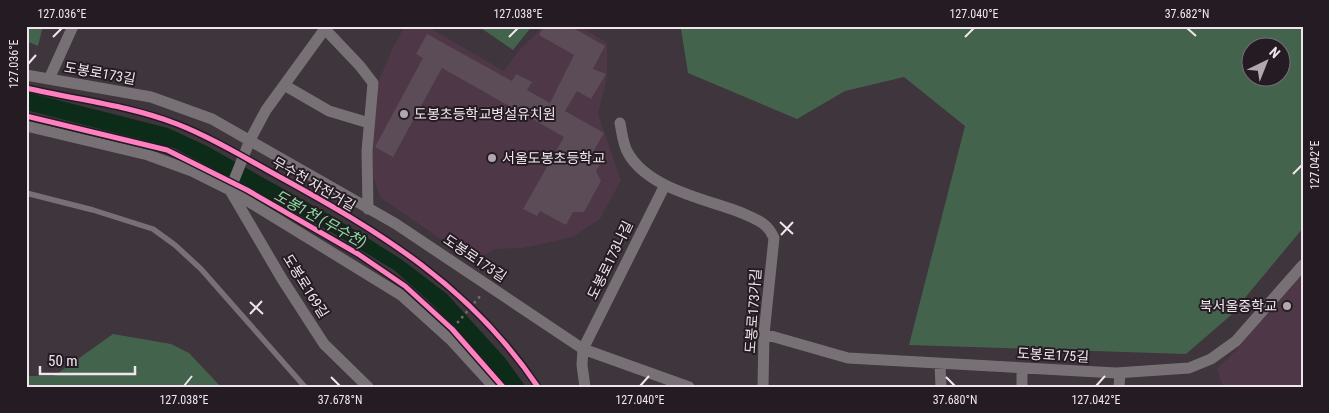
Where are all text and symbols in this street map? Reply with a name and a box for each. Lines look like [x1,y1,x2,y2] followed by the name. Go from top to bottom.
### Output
[37,7,87,21] text: 127.036°E
[493,7,543,21] text: 127.038°E
[949,7,999,21] text: 127.040°E
[1165,7,1209,21] text: 37.682°N
[1242,38,1292,88] north arrow
[7,39,21,89] text: 127.036°E
[1266,44,1283,61] text: N
[63,59,137,87] street label: 도봉로173길
[414,106,556,122] place label: 도봉초등학교병설유치원
[398,108,410,120] marker: 도봉초등학교병설유치원
[1308,140,1322,190] text: 127.042°E
[502,150,605,166] place label: 서울도봉초등학교
[486,152,498,164] marker: 서울도봉초등학교
[270,154,358,214] street label: 무수천 자전거길
[271,186,369,252] water label: 도봉1천 (무수천)
[584,218,636,302] street label: 도봉로173나길
[441,231,509,285] street label: 도봉로173길
[280,251,332,321] street label: 도봉로169길
[742,268,764,354] street label: 도봉로173가길
[1200,298,1277,314] place label: 북서울중학교
[1281,300,1293,312] marker: 북서울중학교
[40,343,135,375] scale bar
[1016,345,1090,365] street label: 도봉로175길
[48,352,78,370] text: 50 m
[159,393,209,407] text: 127.038°E
[318,393,362,407] text: 37.678°N
[615,393,665,407] text: 127.040°E
[933,393,977,407] text: 37.680°N
[1071,393,1121,407] text: 127.042°E

